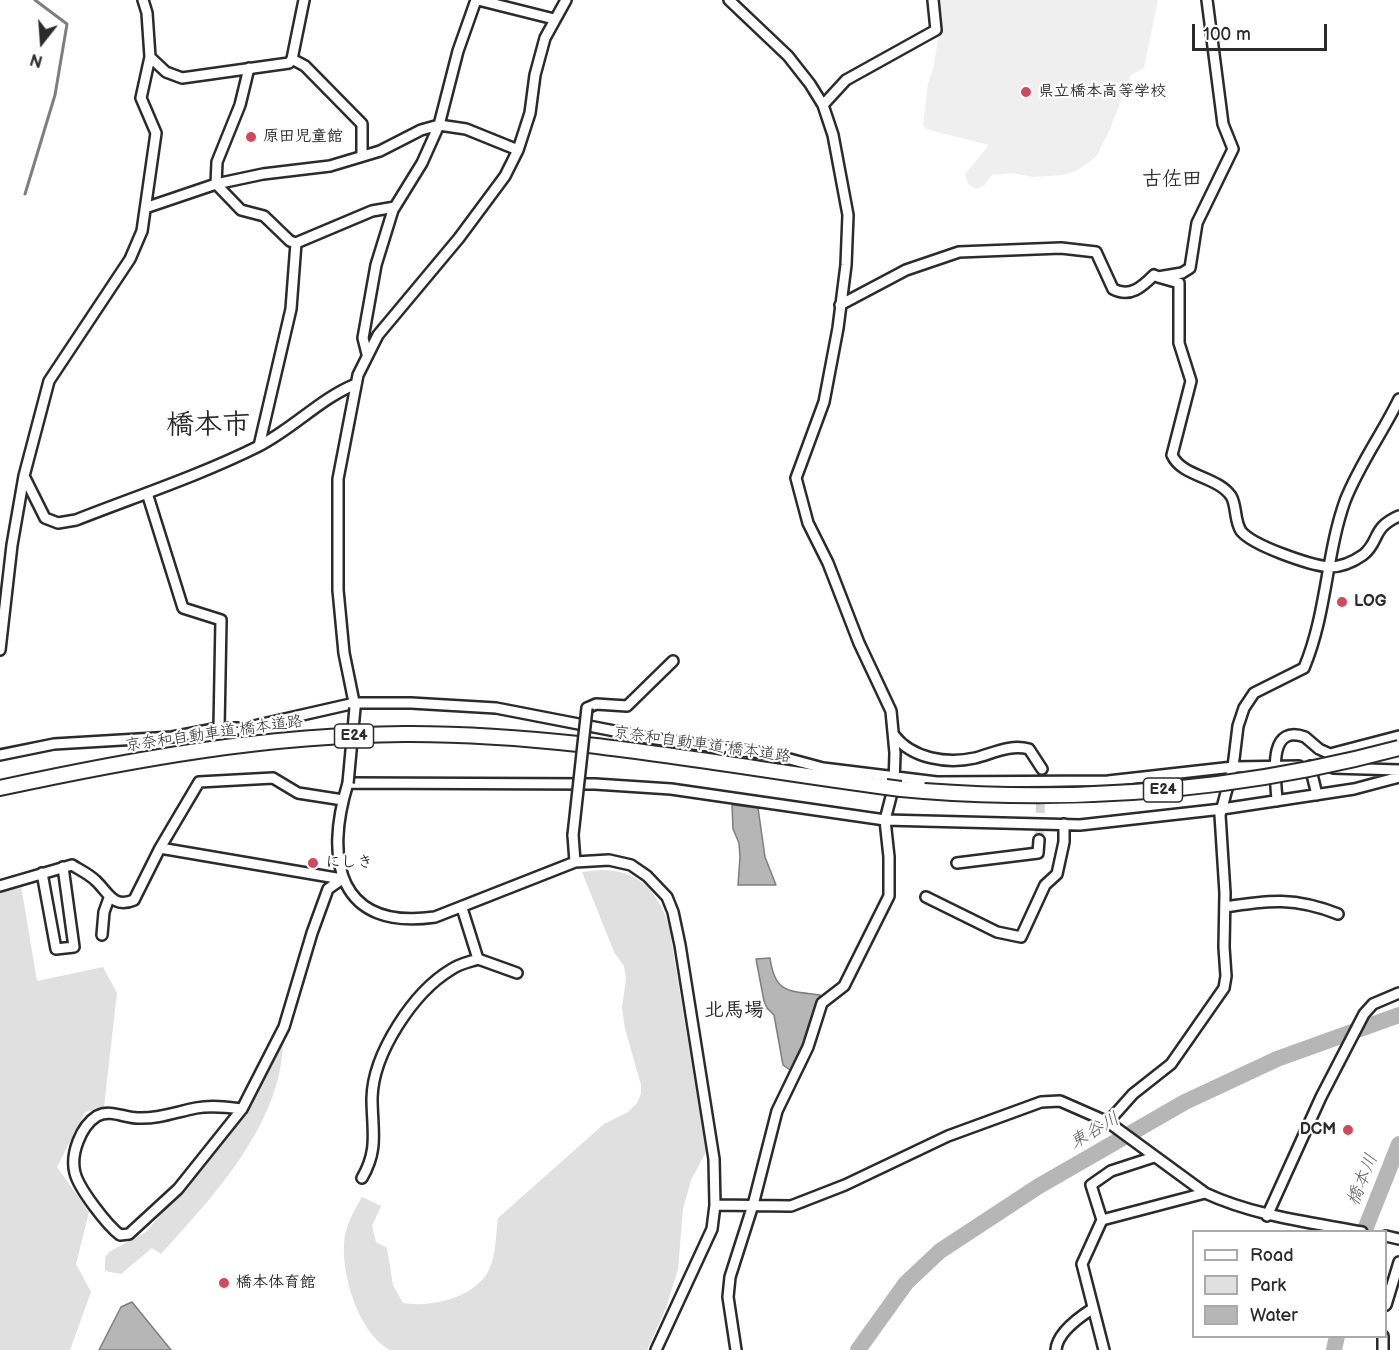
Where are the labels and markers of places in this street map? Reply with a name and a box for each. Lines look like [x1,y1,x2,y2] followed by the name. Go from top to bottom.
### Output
[1038,82,1166,102] place label: 県立橋本高等学校
[1019,85,1033,99] marker: 県立橋本高等学校
[263,127,343,147] place label: 原田児童館
[244,130,258,144] marker: 原田児童館
[1354,592,1386,612] place label: LOG
[1335,595,1349,609] marker: LOG
[325,853,373,873] place label: にしき
[306,856,320,870] marker: にしき
[1300,1120,1336,1140] place label: DCM
[1341,1123,1355,1137] marker: DCM
[236,1273,316,1293] place label: 橋本体育館
[217,1276,231,1290] marker: 橋本体育館

